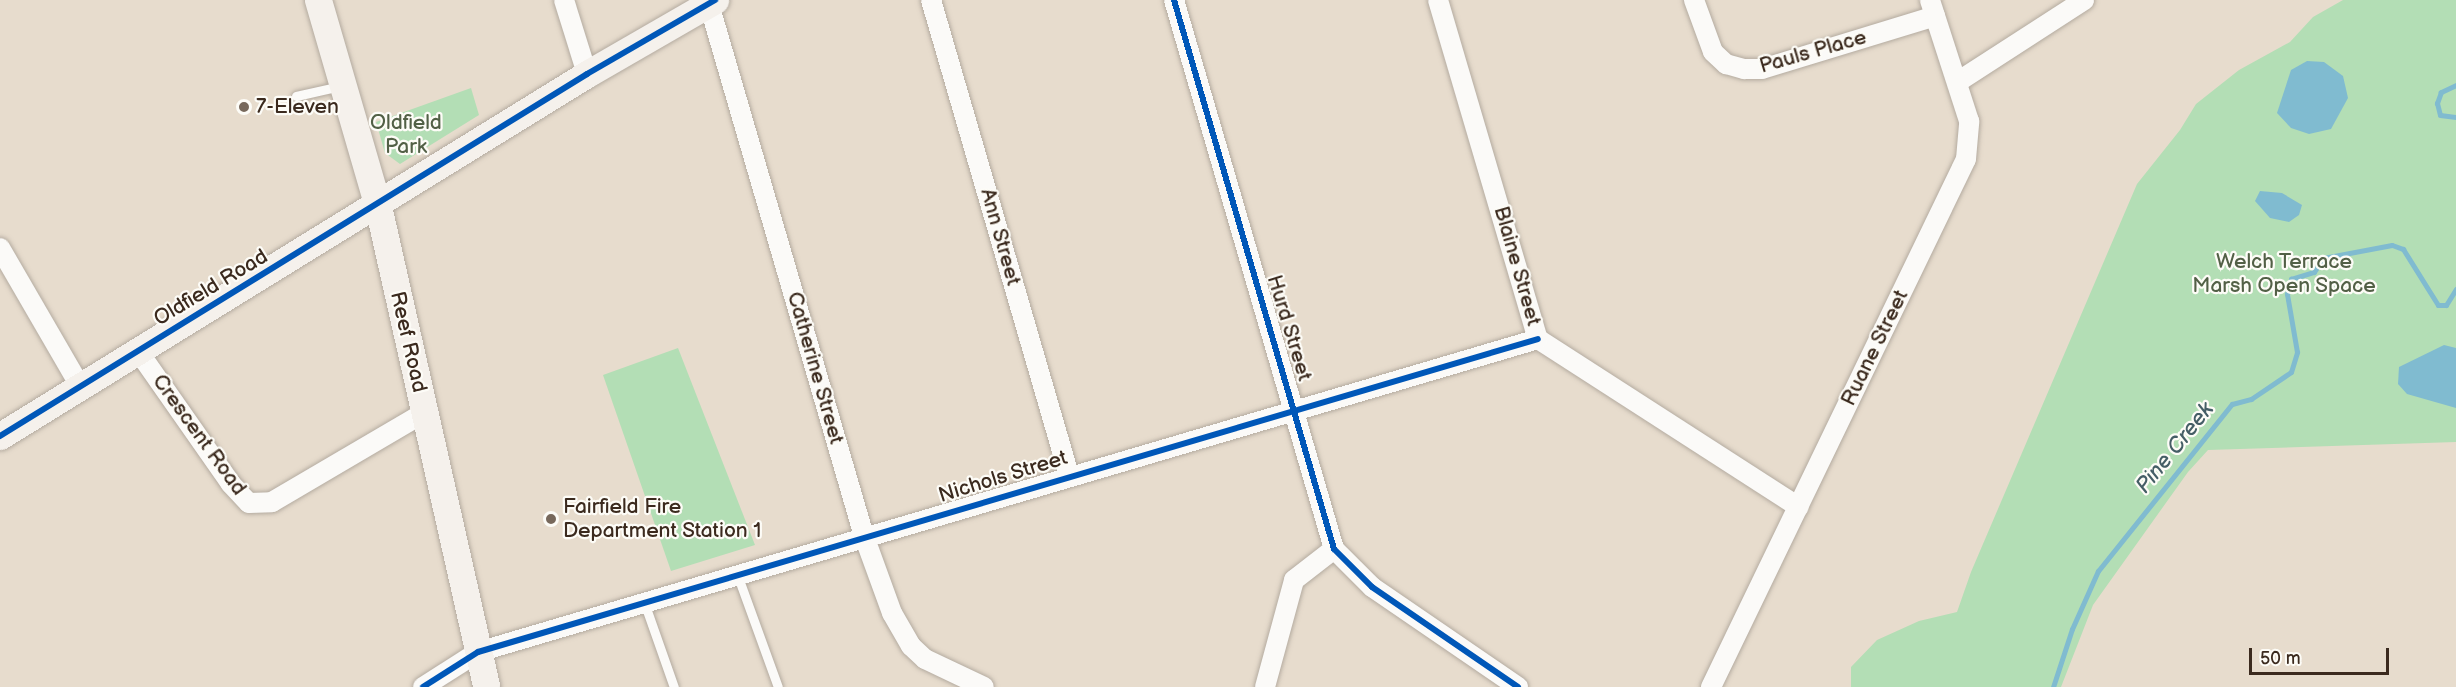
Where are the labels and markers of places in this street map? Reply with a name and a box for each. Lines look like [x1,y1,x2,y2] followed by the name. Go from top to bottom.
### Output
[256,94,339,120] place label: 7-Eleven
[237,100,251,114] marker: 7-Eleven
[563,494,762,544] place label: Fairfield Fire Department Station 1
[544,512,558,526] marker: Fairfield Fire Department Station 1

